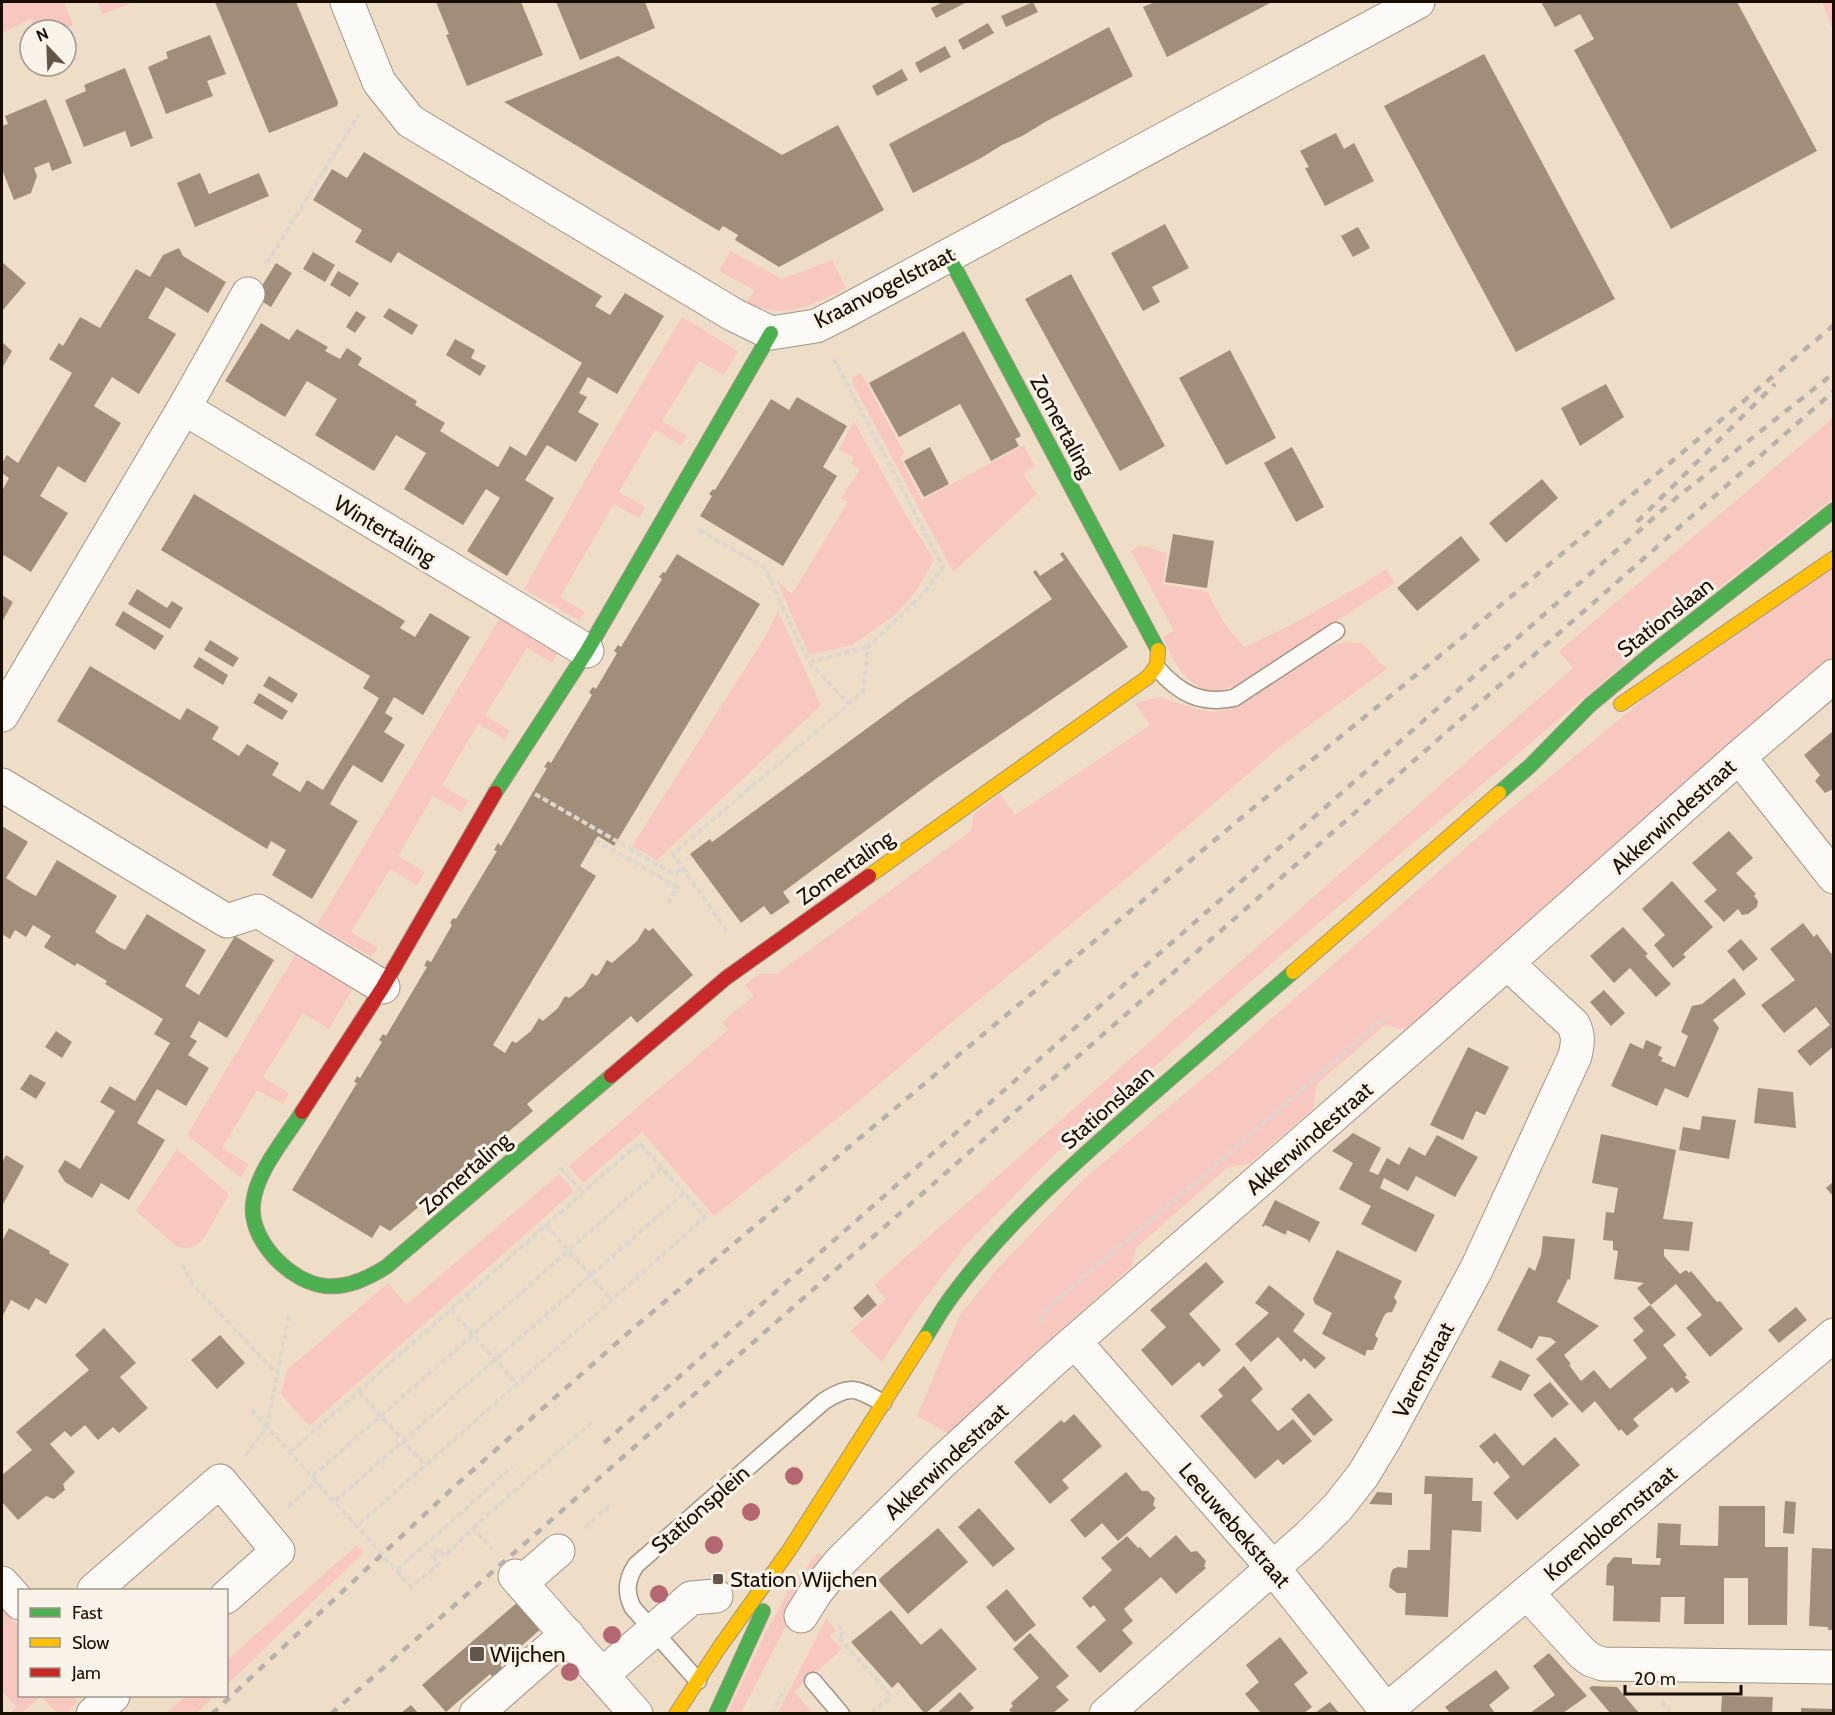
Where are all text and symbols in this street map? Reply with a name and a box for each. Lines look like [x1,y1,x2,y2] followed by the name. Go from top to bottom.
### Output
[18,18,78,78] north arrow
[33,24,51,46] text: N
[809,240,960,334] street label: Kraanvogelstraat
[1024,370,1101,483] street label: Zomertaling
[329,489,441,572] street label: Wintertaling
[1612,572,1719,663] street label: Stationslaan
[1605,753,1742,880] street label: Akkerwindestraat
[792,824,900,911] street label: Zomertaling
[1055,1060,1159,1155] street label: Stationslaan
[1240,1076,1379,1201] street label: Akkerwindestraat
[414,1126,517,1220] street label: Zomertaling
[1387,1317,1460,1423] street label: Varenstraat
[879,1397,1014,1525] street label: Akkerwindestraat
[1173,1457,1297,1594] street label: Leeuwebekstraat
[646,1459,755,1559] street label: Stationsplein
[1538,1459,1683,1587] street label: Korenbloemstraat
[730,1566,877,1593] place label: Station Wijchen
[711,1572,725,1586] marker: Station Wijchen
[18,1589,228,1697] legend
[72,1602,103,1624] text: Fast
[72,1632,109,1654] text: Slow
[490,1641,566,1668] place label: Wijchen
[468,1645,486,1663] marker: Wijchen
[1625,1658,1740,1696] scale bar
[71,1662,101,1684] text: Jam
[1634,1668,1676,1690] text: 20 m

